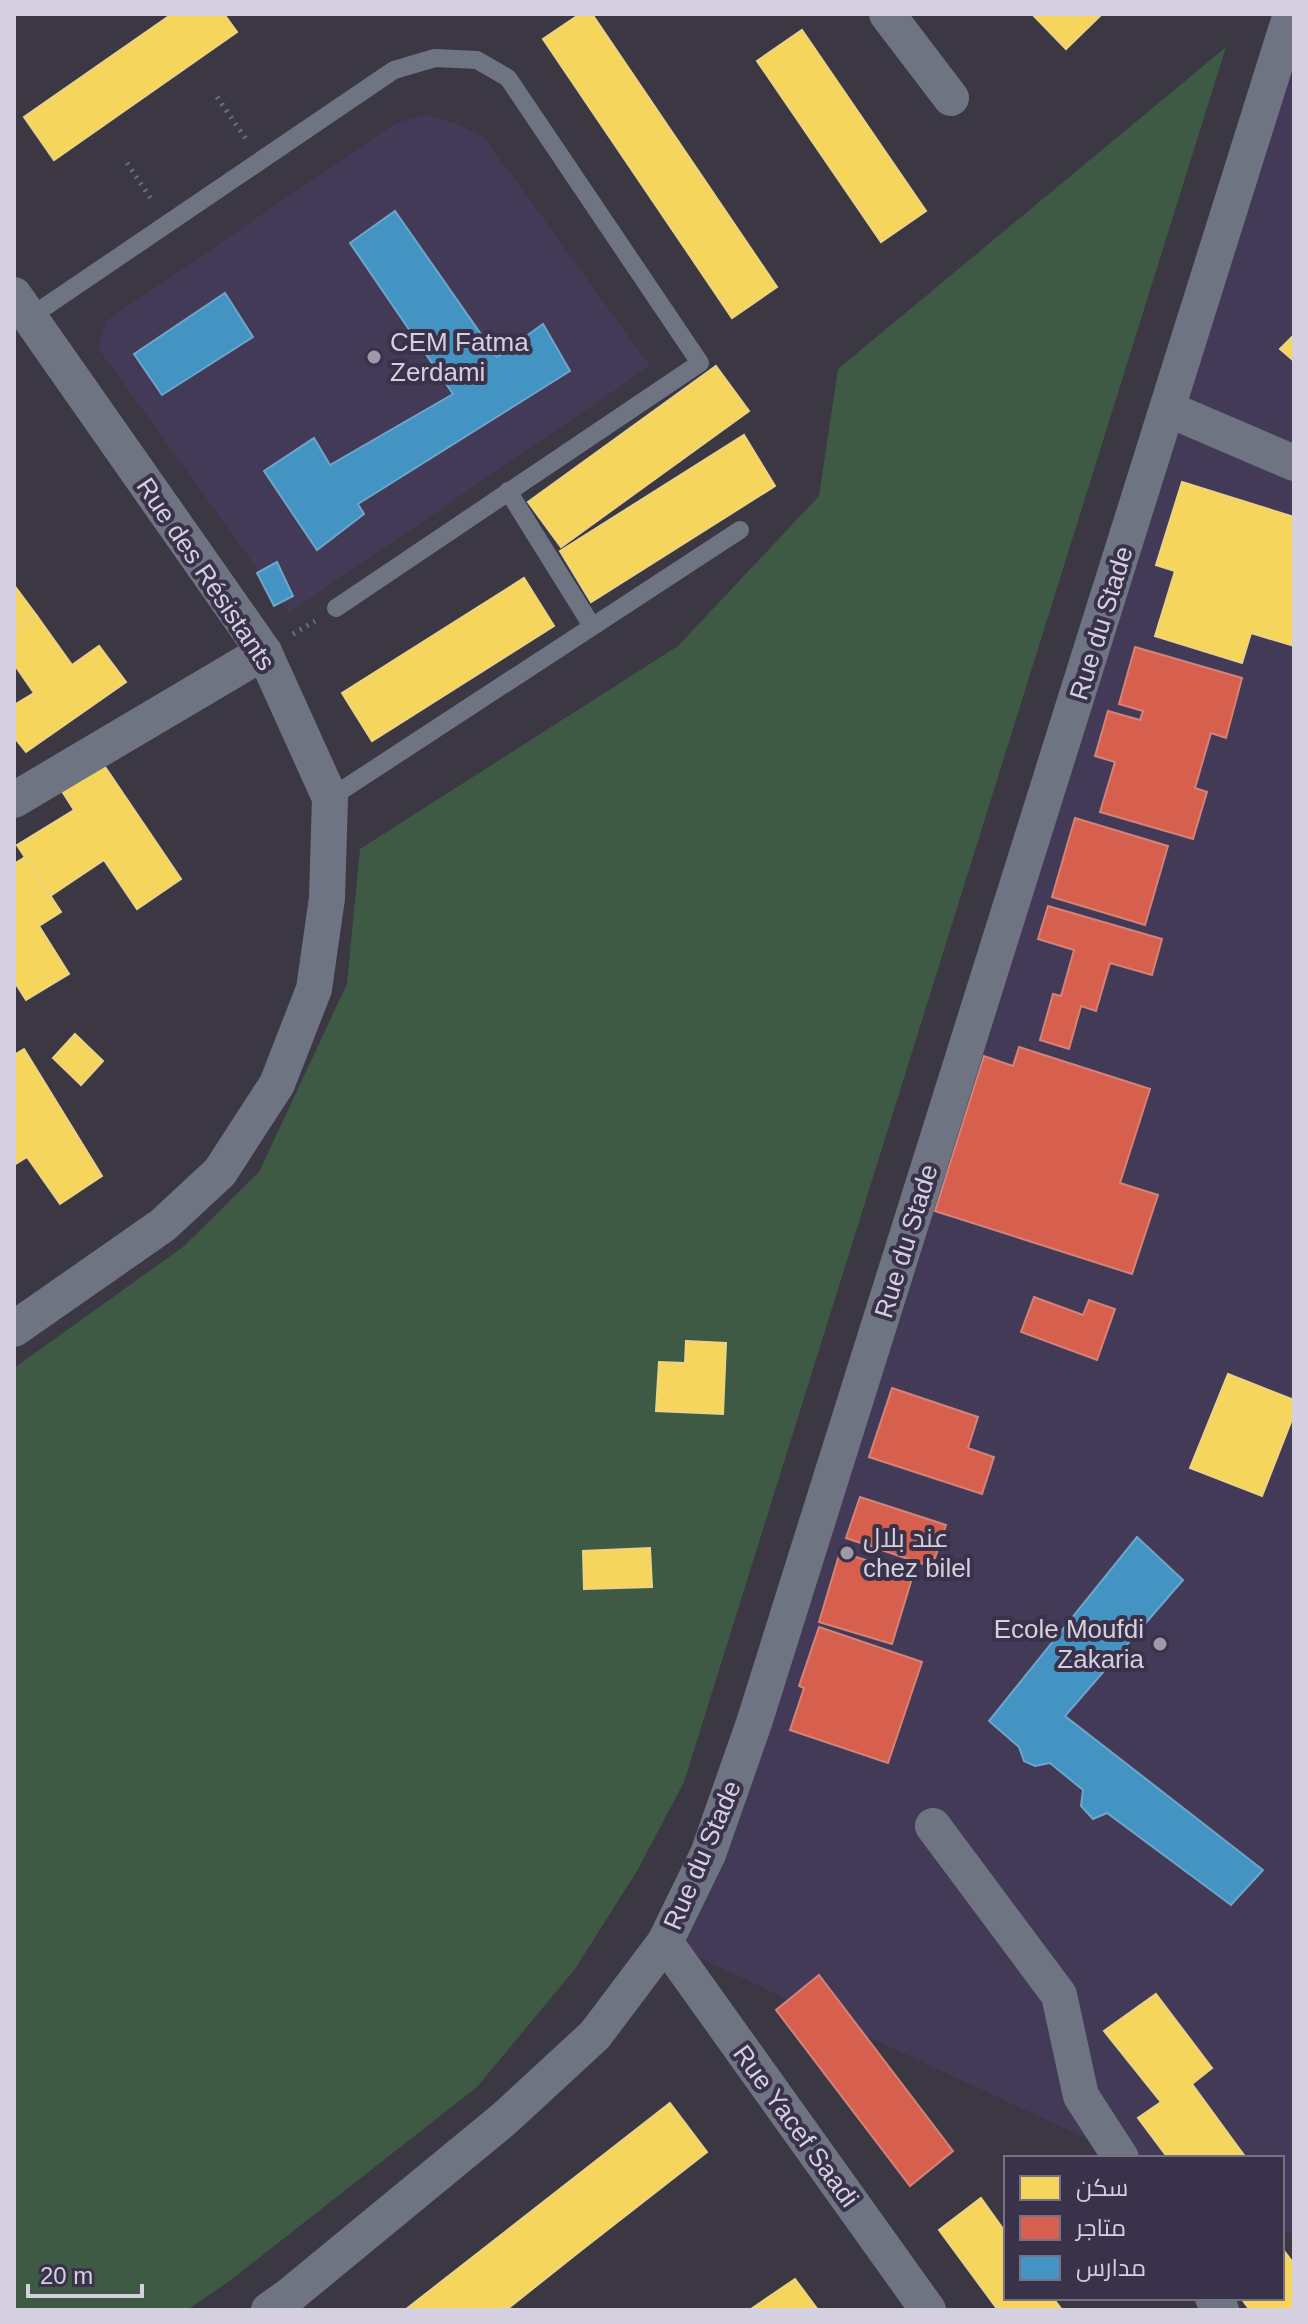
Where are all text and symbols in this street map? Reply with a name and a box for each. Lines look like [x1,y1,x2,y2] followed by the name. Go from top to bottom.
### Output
[390,327,529,387] place label: CEM Fatma Zerdami
[365,348,383,366] marker: CEM Fatma Zerdami
[131,472,281,676] street label: Rue des Résistants
[1063,543,1139,703] street label: Rue du Stade
[868,1161,944,1321] street label: Rue du Stade
[863,1523,971,1583] place label: عند بلال chez bilel
[838,1544,856,1562] marker: عند بلال chez bilel
[994,1614,1145,1674] place label: Ecole Moufdi Zakaria
[1151,1635,1169,1653] marker: Ecole Moufdi Zakaria
[657,1776,747,1934] street label: Rue du Stade
[727,2039,865,2213] street label: Rue Yacef Saadi
[1004,2156,1284,2300] legend
[1076,2174,1128,2202] text: سكن
[1074,2214,1126,2241] text: متاجر
[28,2248,142,2298] scale bar
[1076,2254,1146,2282] text: مدارس
[40,2262,93,2289] text: 20 m

